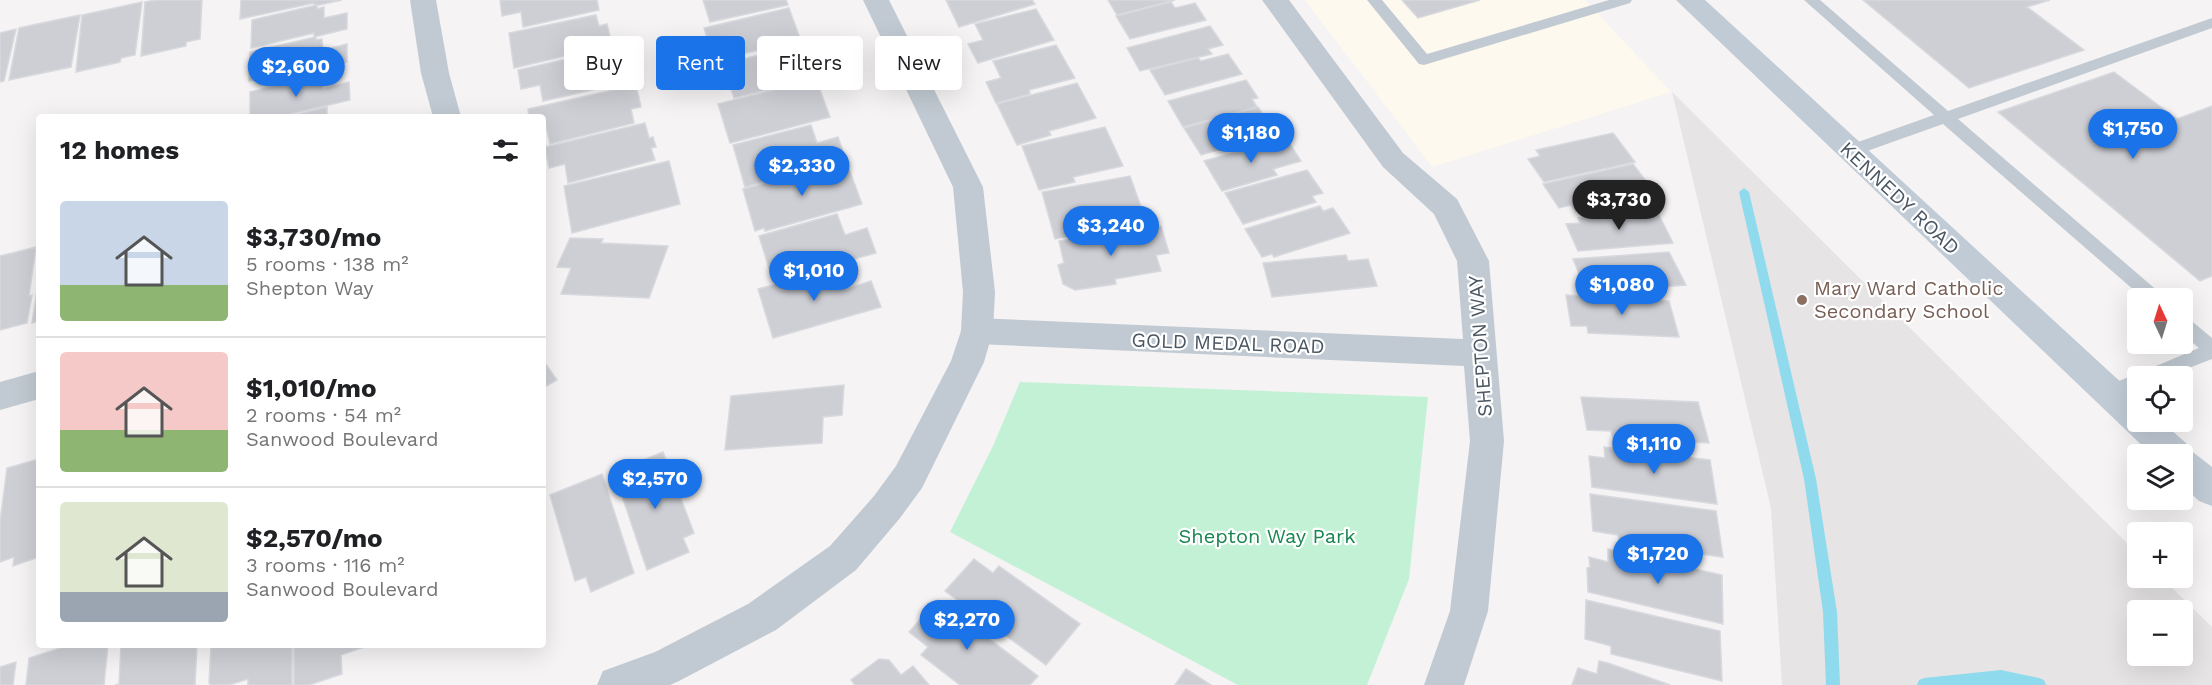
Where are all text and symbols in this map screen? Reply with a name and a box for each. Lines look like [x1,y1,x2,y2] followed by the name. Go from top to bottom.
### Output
[564,36,644,90] chip: Buy
[656,36,745,90] chip: Rent
[757,36,863,90] chip: Filters
[875,36,962,90] chip: New
[247,47,345,98] pin: $2,600
[262,54,330,78] text: $2,600
[2084,109,2182,160] pin: $1,750
[1202,113,1300,164] pin: $1,180
[2102,116,2164,140] text: $1,750
[1221,120,1281,144] text: $1,180
[489,134,522,167] icon: filters
[60,135,179,165] text: 12 homes
[1835,136,1965,260] street label: KENNEDY ROAD
[753,146,851,197] pin: $2,330
[768,153,836,177] text: $2,330
[1570,180,1668,231] pin: $3,730
[1586,187,1652,211] text: $3,730
[1062,206,1160,257] pin: $3,240
[1077,213,1145,237] text: $3,240
[246,222,381,252] text: $3,730/mo
[108,225,180,297] icon: home
[765,251,863,302] pin: $1,010
[246,252,409,276] text: 5 rooms · 138 m²
[783,258,845,282] text: $1,010
[1573,265,1671,316] pin: $1,080
[1589,272,1655,296] text: $1,080
[1463,274,1497,418] street label: SHEPTON WAY
[246,276,374,300] text: Shepton Way
[1814,276,2004,323] place label: Mary Ward Catholic Secondary School
[2127,288,2193,354] north arrow
[2127,288,2193,666] map controls
[1795,293,1809,307] marker: Mary Ward Catholic Secondary School
[1131,328,1325,358] street label: GOLD MEDAL ROAD
[2127,366,2193,432] button: locate
[246,373,377,403] text: $1,010/mo
[108,376,180,448] icon: home
[246,403,401,427] text: 2 rooms · 54 m²
[1605,424,1703,475] pin: $1,110
[246,427,439,451] text: Sanwood Boulevard
[1626,431,1682,455] text: $1,110
[2127,444,2193,510] button: layers
[606,459,704,510] pin: $2,570
[622,466,688,490] text: $2,570
[2127,522,2193,588] button: +
[246,523,383,553] text: $2,570/mo
[1178,524,1356,548] park label: Shepton Way Park
[108,526,180,598] icon: home
[1609,534,1707,585] pin: $1,720
[1627,541,1689,565] text: $1,720
[246,553,405,577] text: 3 rooms · 116 m²
[246,577,439,601] text: Sanwood Boulevard
[918,600,1016,651] pin: $2,270
[2127,600,2193,666] button: −
[934,607,1000,631] text: $2,270

